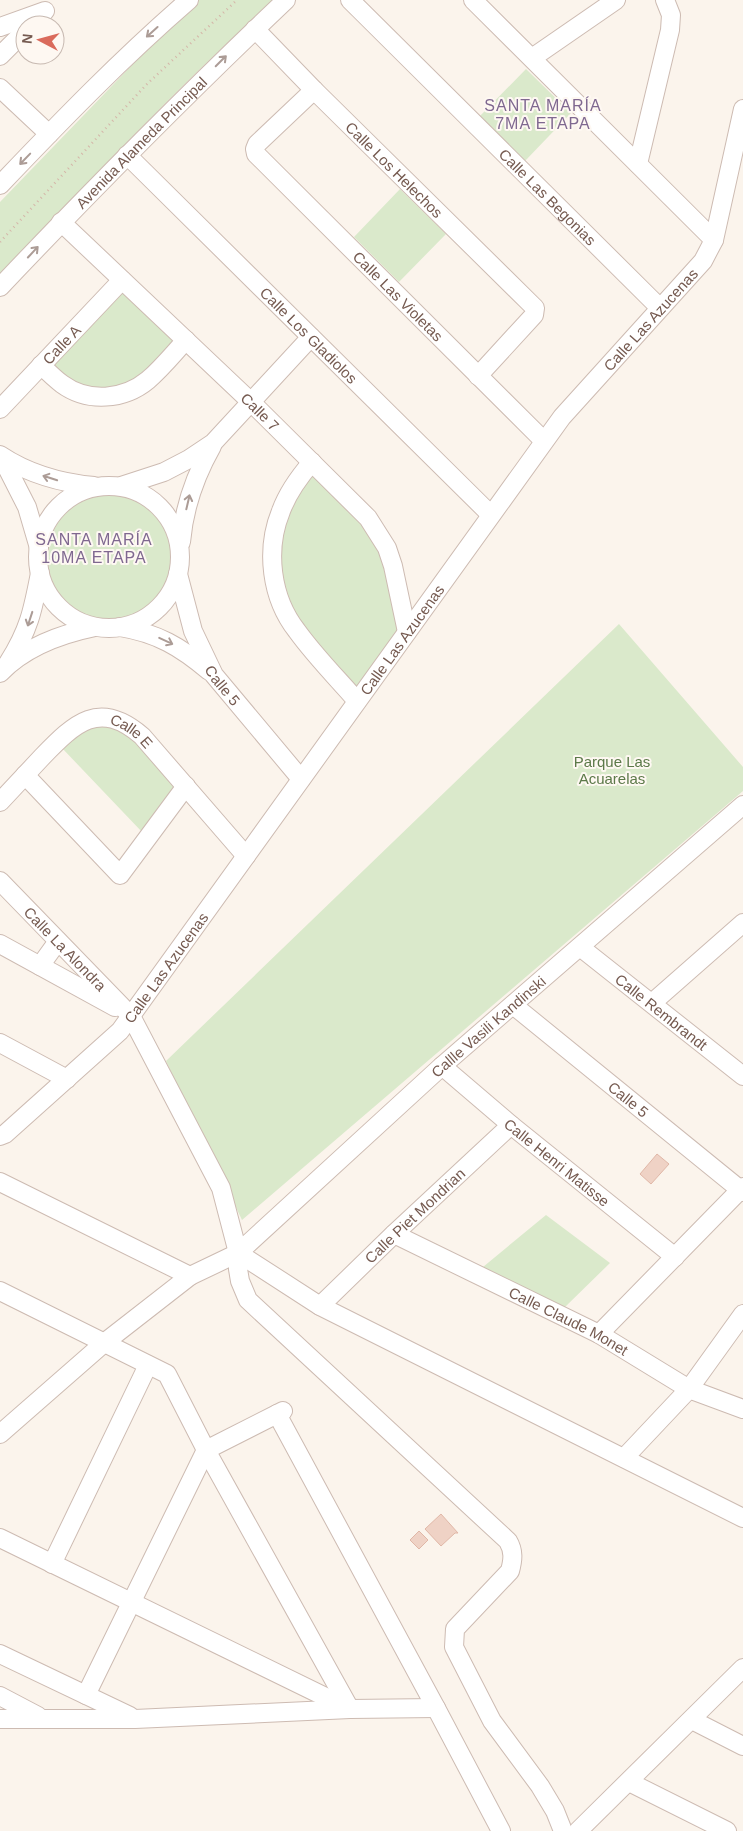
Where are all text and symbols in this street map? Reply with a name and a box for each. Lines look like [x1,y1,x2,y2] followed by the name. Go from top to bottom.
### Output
[15,15,65,65] north arrow
[146,26,159,38] one-way arrow
[19,33,36,45] text: N
[215,55,227,67] one-way arrow
[72,73,210,212] street label: Avenida Alameda Principal
[484,96,602,132] district label: SANTA MARÍA 7MA ETAPA
[343,118,447,221] street label: Calle Los Helechos
[496,145,600,248] street label: Calle Las Begonias
[19,153,31,166] one-way arrow
[27,245,39,258] one-way arrow
[350,248,447,344] street label: Calle Las Violetas
[600,265,701,374] street label: Calle Las Azucenas
[257,284,361,387] street label: Calle Los Gladiolos
[39,321,84,367] street label: Calle A
[238,389,283,434] street label: Calle 7
[43,472,59,482] one-way arrow
[184,494,193,510] one-way arrow
[35,530,153,566] district label: SANTA MARÍA 10MA ETAPA
[356,581,447,698] street label: Calle Las Azucenas
[25,610,34,626] one-way arrow
[158,636,173,646] one-way arrow
[202,662,244,709] street label: Calle 5
[108,710,157,751] street label: Calle E
[574,753,650,787] park label: Parque Las Acuarelas
[21,903,110,994] street label: Calle La Alondra
[120,909,211,1026] street label: Calle Las Azucenas
[612,970,712,1054] street label: Calle Rembrandt
[427,972,549,1080] street label: Callle Vasili Kandinski
[605,1078,652,1120] street label: Calle 5
[501,1115,613,1210] street label: Calle Henri Matisse
[361,1164,468,1266] street label: Calle Piet Mondrian
[506,1283,632,1359] street label: Calle Claude Monet

